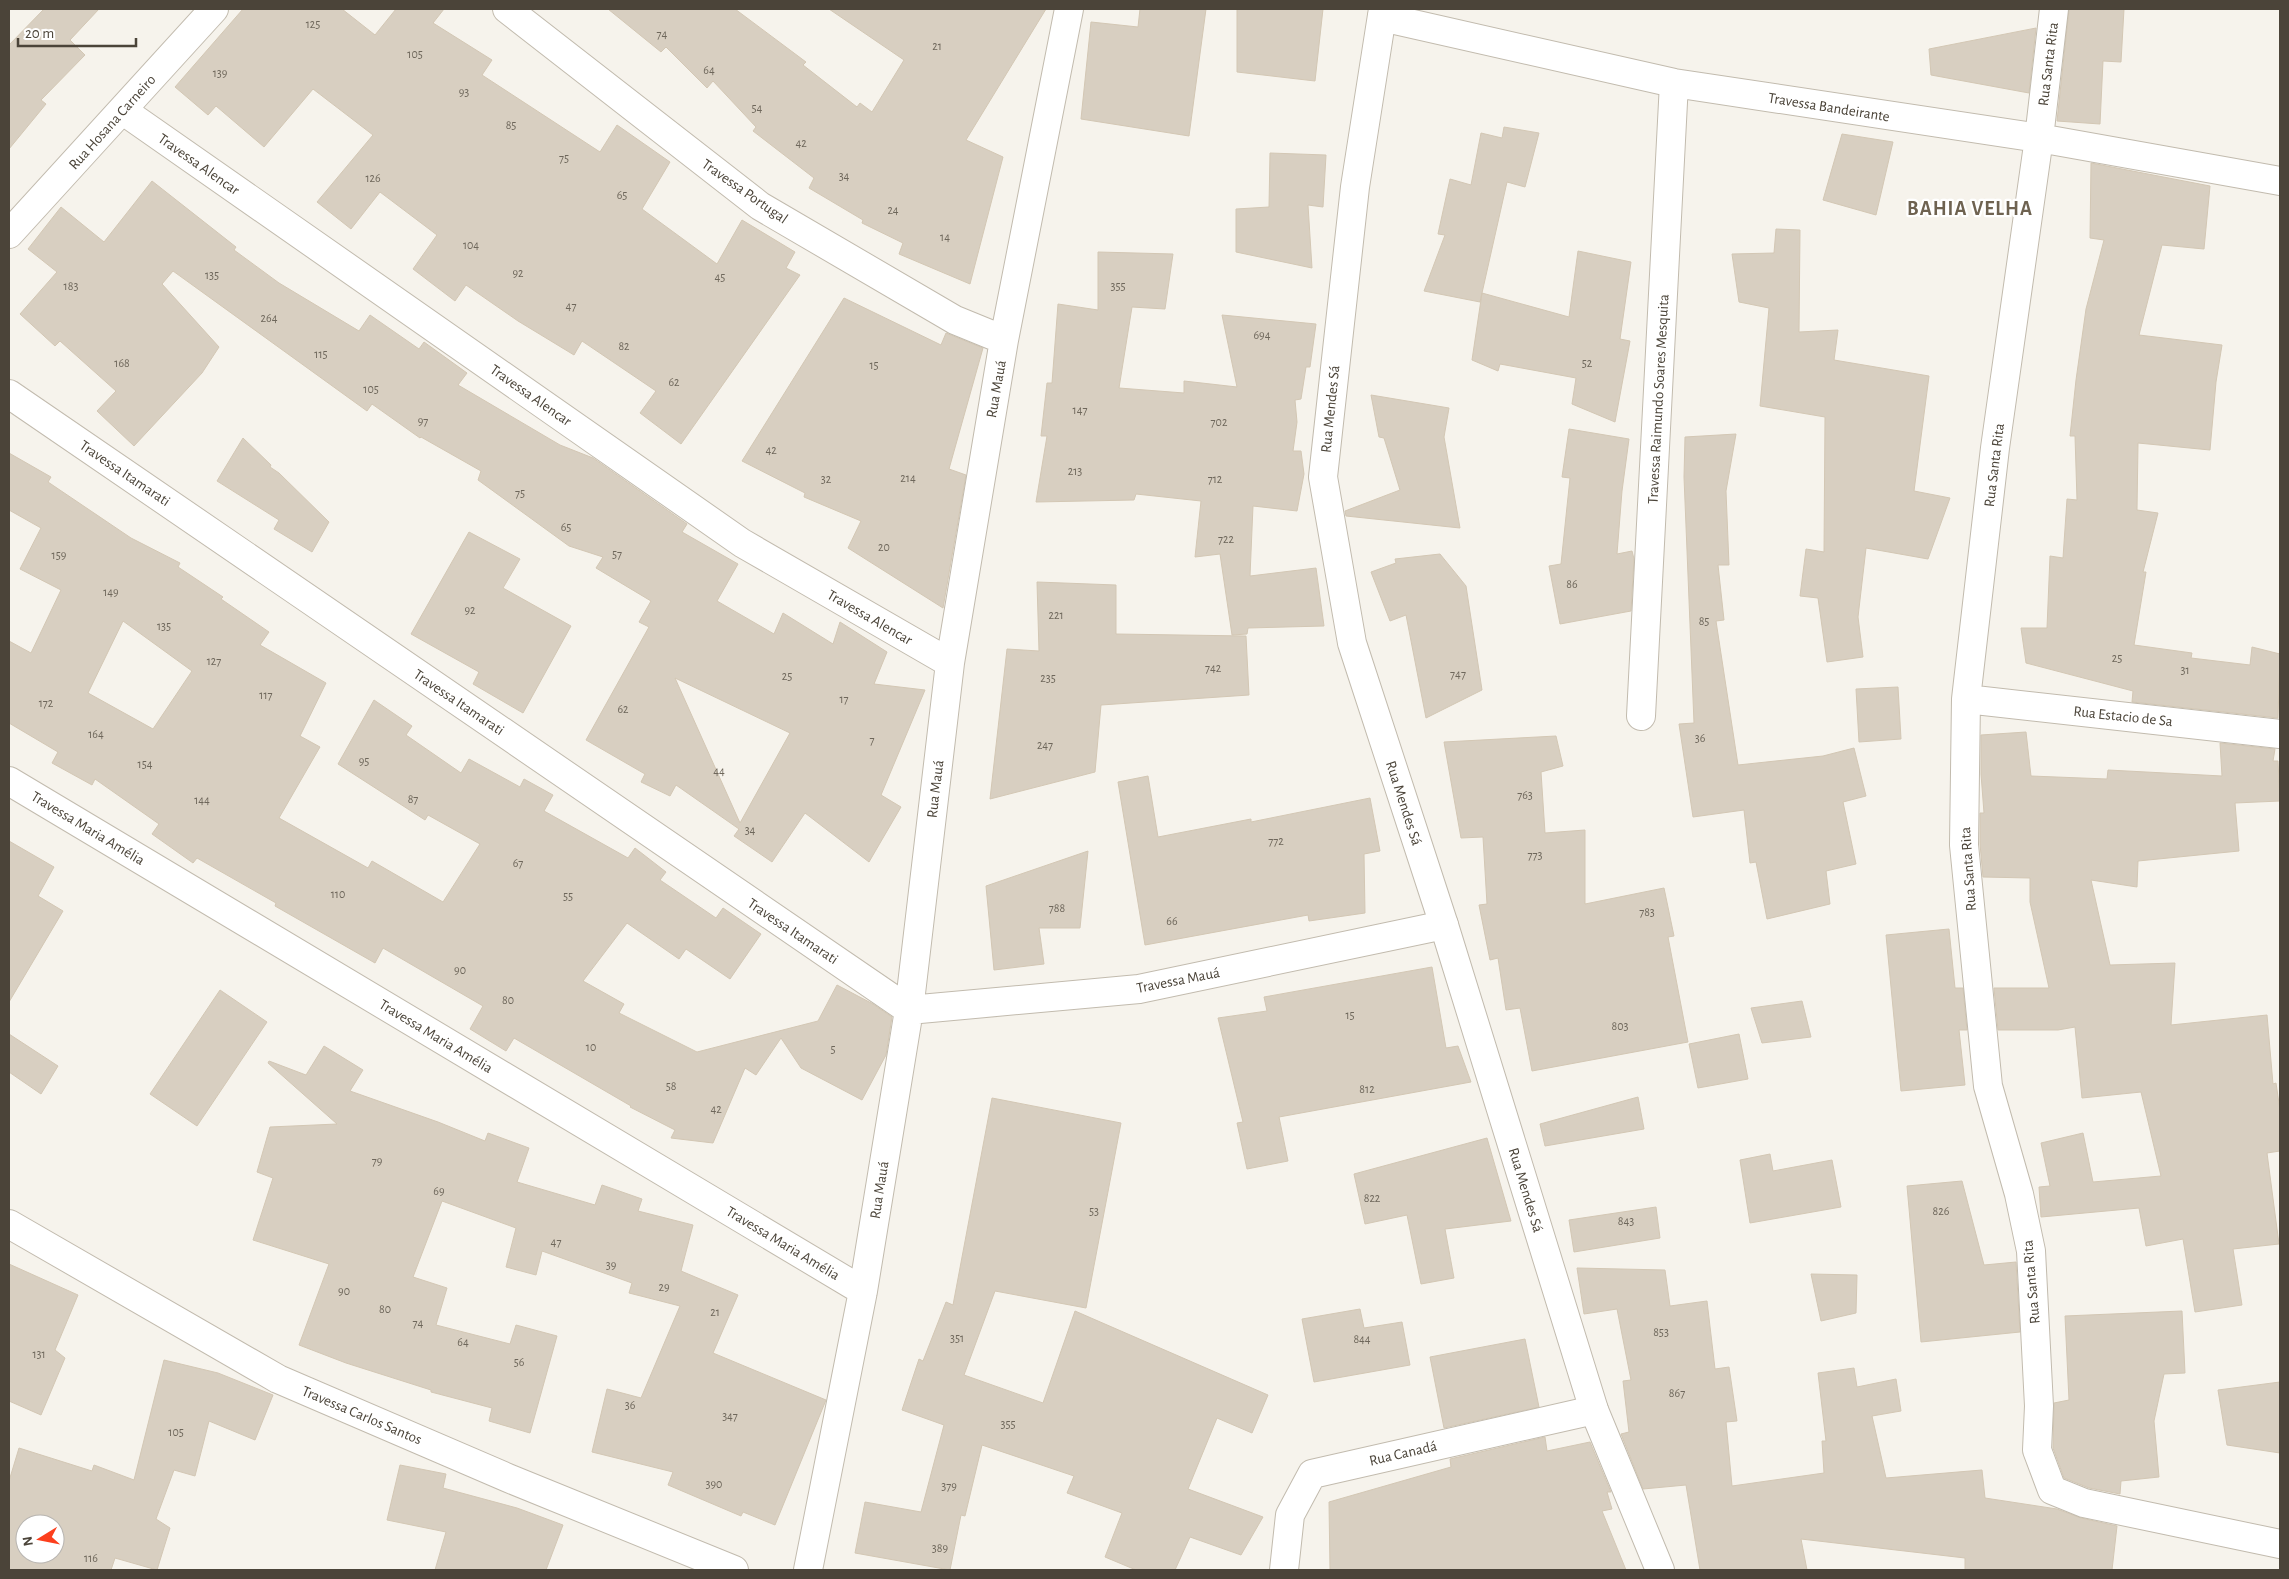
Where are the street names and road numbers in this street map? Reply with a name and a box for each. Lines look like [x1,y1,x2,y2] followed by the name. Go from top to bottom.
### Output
[2036,21,2061,107] street label: Rua Santa Rita
[66,72,159,173] street label: Rua Hosana Carneiro
[1767,90,1891,125] street label: Travessa Bandeirante
[155,131,242,198] street label: Travessa Alencar
[699,156,790,226] street label: Travessa Portugal
[1646,294,1671,504] street label: Travessa Raimundo Soares Mesquita
[984,359,1009,419] street label: Rua Mauá
[487,362,574,429] street label: Travessa Alencar
[1318,365,1343,453] street label: Rua Mendes Sá
[1982,422,2007,508] street label: Rua Santa Rita
[77,438,173,509] street label: Travessa Itamarati
[825,587,915,648] street label: Travessa Alencar
[411,667,507,738] street label: Travessa Itamarati
[2073,704,2173,729] street label: Rua Estacio de Sa
[925,759,946,819] street label: Rua Mauá
[1383,759,1424,847] street label: Rua Mendes Sá
[28,789,147,868] street label: Travessa Maria Amélia
[1958,826,1979,912] street label: Rua Santa Rita
[745,896,841,967] street label: Travessa Itamarati
[1135,965,1221,996] street label: Travessa Mauá
[376,997,495,1076] street label: Travessa Maria Amélia
[1506,1146,1546,1234] street label: Rua Mendes Sá
[868,1160,891,1220] street label: Rua Mauá
[723,1204,842,1283] street label: Travessa Maria Amélia
[2020,1239,2043,1325] street label: Rua Santa Rita
[300,1383,424,1448] street label: Travessa Carlos Santos
[1368,1438,1438,1469] street label: Rua Canadá

